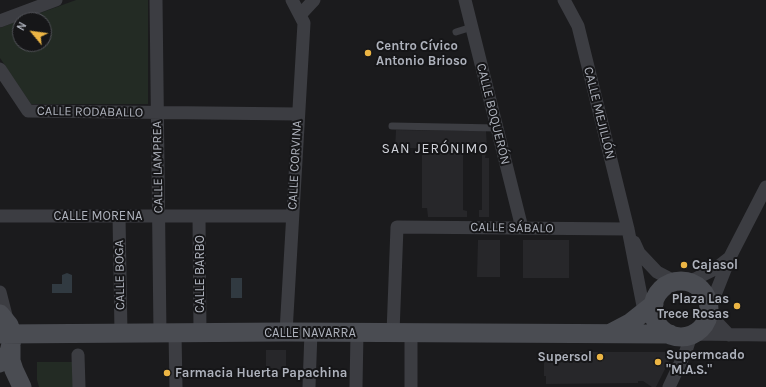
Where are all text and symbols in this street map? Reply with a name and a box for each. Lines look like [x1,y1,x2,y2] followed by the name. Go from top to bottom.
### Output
[12,12,52,52] north arrow
[14,20,30,33] text: N
[376,38,467,69] place label: Centro Cívico Antonio Brioso
[363,48,373,58] marker: Centro Cívico Antonio Brioso
[473,62,513,166] street label: CALLE BOQUERÓN
[580,65,618,161] street label: CALLE MEJILLÓN
[37,103,143,121] street label: CALLE RODABALLO
[285,120,305,210] street label: CALLE CORVINA
[149,121,167,213] street label: CALLE LAMPREA
[382,141,488,157] district label: SAN JERÓNIMO
[53,208,143,224] street label: CALLE MORENA
[470,219,554,237] street label: CALLE SÁBALO
[192,235,208,313] street label: CALLE BARBO
[112,240,128,310] street label: CALLE BOGA
[692,257,738,273] place label: Cajasol
[679,260,689,270] marker: Cajasol
[657,291,729,322] place label: Plaza Las Trece Rosas
[732,301,742,311] marker: Plaza Las Trece Rosas
[264,325,356,341] street label: CALLE NAVARRA
[666,347,745,378] place label: Supermcado "M.A.S."
[537,349,592,365] place label: Supersol
[595,352,605,362] marker: Supersol
[653,357,663,367] marker: Supermcado "M.A.S."
[175,365,347,381] place label: Farmacia Huerta Papachina
[162,368,172,378] marker: Farmacia Huerta Papachina

